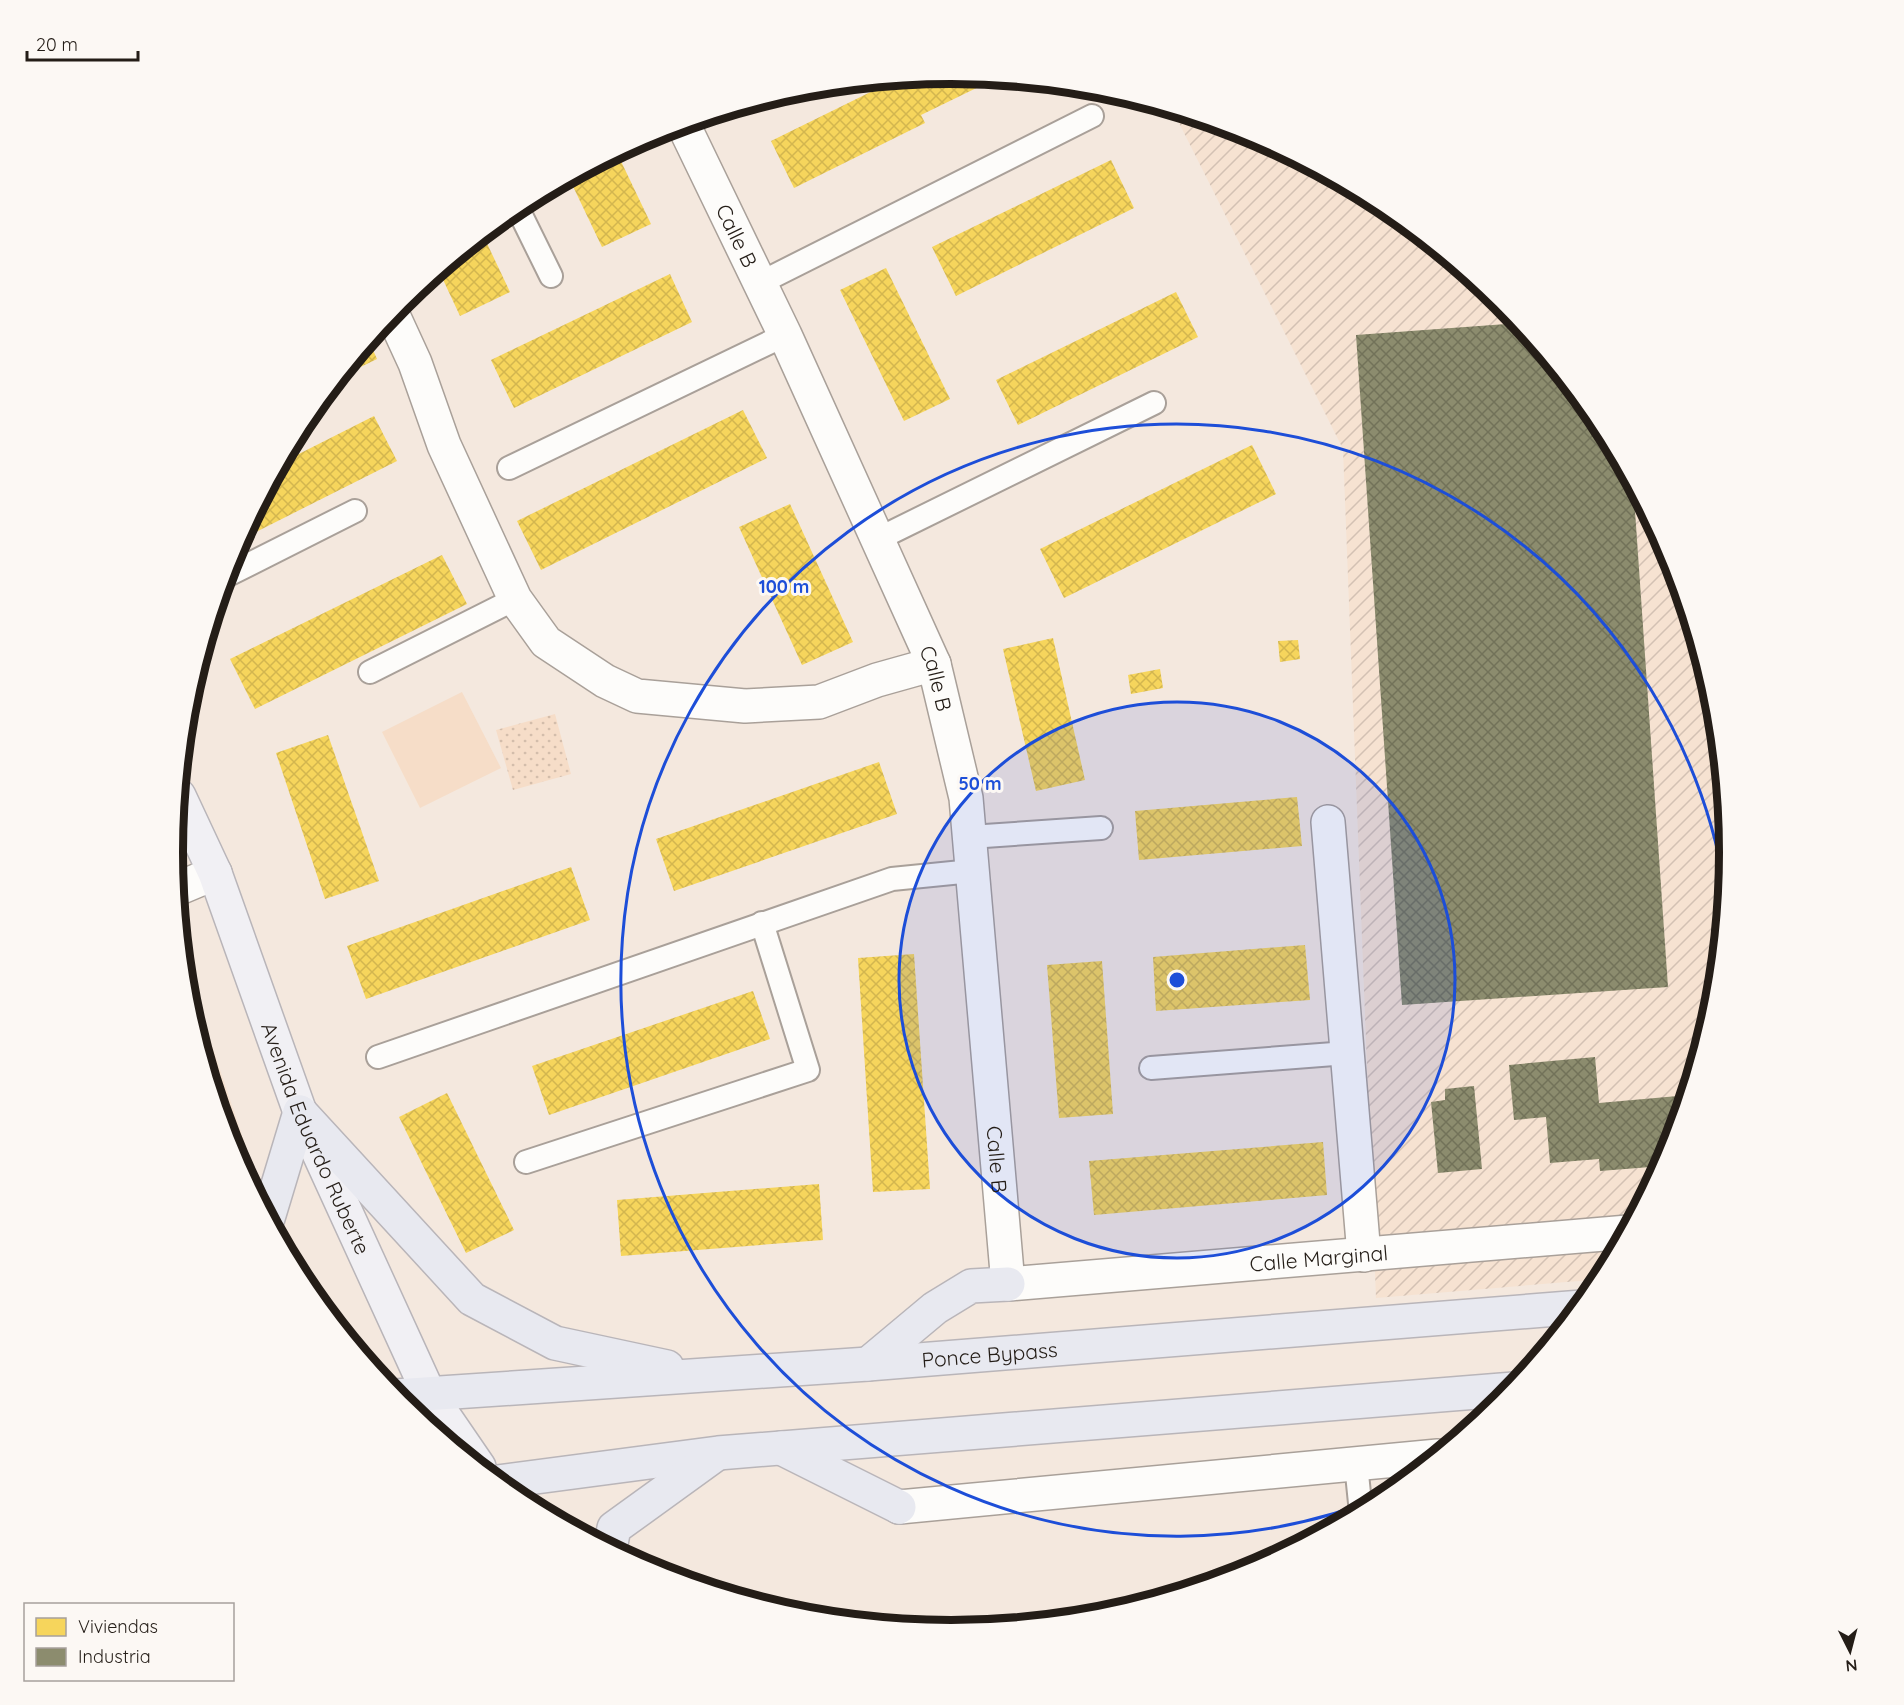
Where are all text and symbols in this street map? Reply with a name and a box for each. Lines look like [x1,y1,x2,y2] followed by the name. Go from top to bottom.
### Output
[27,24,138,62] scale bar
[36,33,78,56] text: 20 m
[711,200,763,272] street label: Calle B
[759,575,809,598] text: 100 m
[914,641,958,714] street label: Calle B
[958,772,1002,795] text: 50 m
[1167,970,1187,990] centre of rings
[256,1019,376,1258] street label: Avenida Eduardo Ruberte
[981,1125,1013,1194] street label: Calle B
[1249,1239,1389,1277] street label: Calle Marginal
[920,1336,1059,1373] street label: Ponce Bypass
[24,1603,234,1681] legend
[78,1615,158,1638] text: Viviendas
[1820,1621,1880,1681] north arrow
[78,1645,151,1668] text: Industria
[1845,1655,1858,1676] text: N

